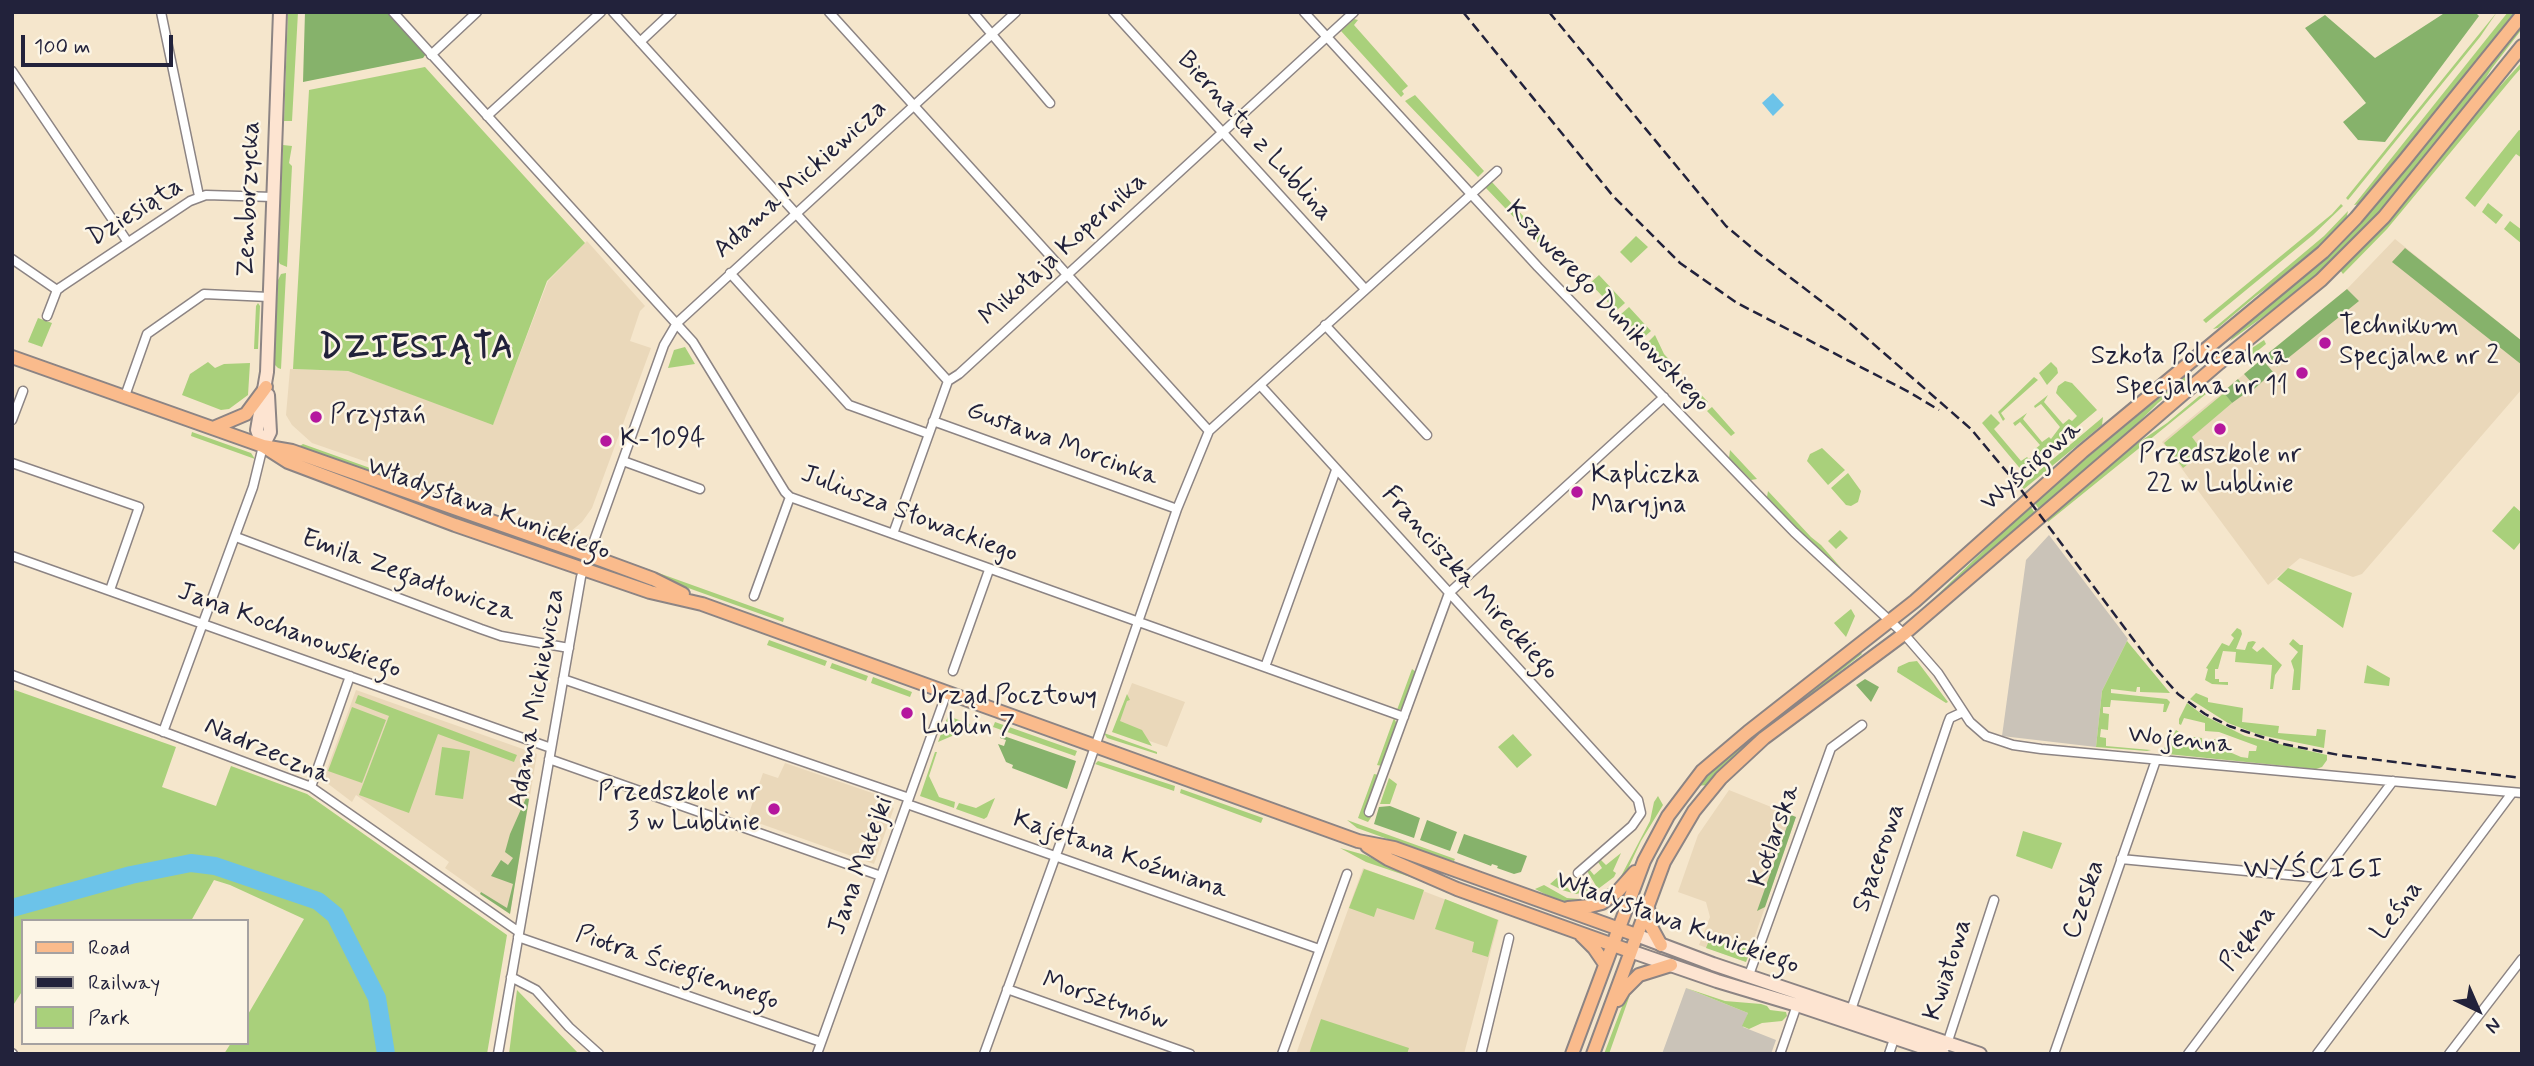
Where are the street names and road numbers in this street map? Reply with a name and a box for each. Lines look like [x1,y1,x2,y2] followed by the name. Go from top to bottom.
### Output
[1170,46,1338,228] street label: Biernata z Lublina
[708,94,894,266] street label: Adama Mickiewicza
[232,120,268,278] street label: Zemborzycka
[974,167,1154,333] street label: Mikołaja Kopernika
[82,171,190,255] street label: Dziesiąta
[1498,195,1716,419] street label: Ksawerego Dunikowskiego
[962,396,1162,494] street label: Gustawa Morcinka
[1975,415,2089,519] street label: Wyścigowa
[362,451,614,569] street label: Władysława Kunickiego
[796,459,1022,571] street label: Juliusza Słowackiego
[1374,480,1564,688] street label: Franciszka Mireckiego
[297,524,519,630] street label: Emila Zegadłowicza
[173,577,405,687] street label: Jana Kochanowskiego
[503,587,573,811] street label: Adama Mickiewicza
[199,711,335,793] street label: Nadrzeczna
[2126,720,2234,762] street label: Wojenna
[1744,781,1808,891] street label: Kotlarska
[823,792,901,940] street label: Jana Matejki
[1847,799,1913,917] street label: Spacerowa
[1008,805,1232,907] street label: Kajetana Koźmiana
[2057,856,2113,944] street label: Czeska
[1551,865,1803,983] street label: Władysława Kunickiego
[2365,875,2431,947] street label: Leśna
[2214,900,2284,978] street label: Piękna
[1918,915,1980,1025] street label: Kwiatowa
[571,920,783,1018] street label: Piotra Ściegiennego
[1038,966,1172,1038] street label: Morsztynów

